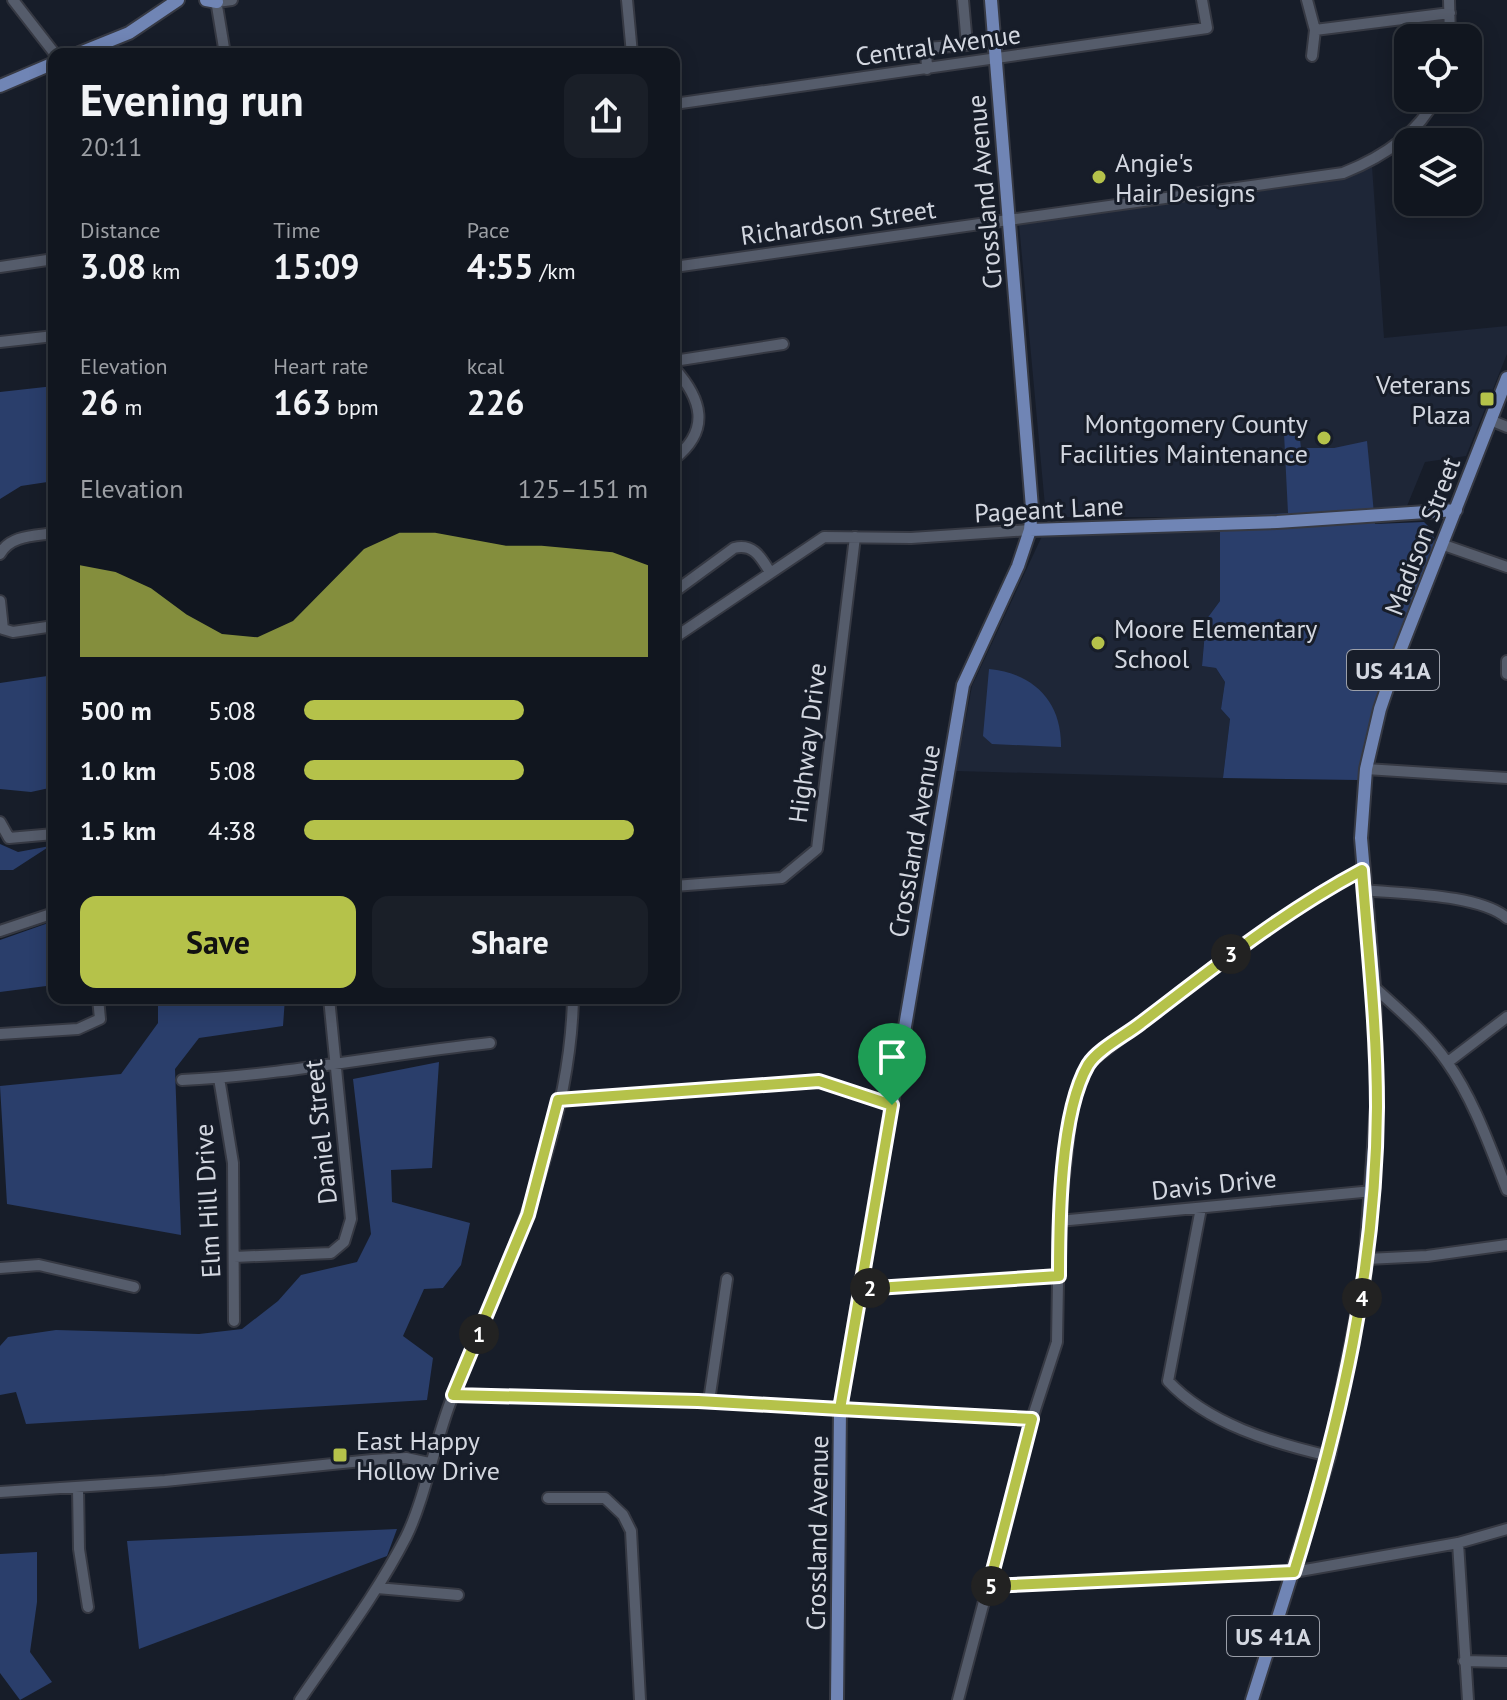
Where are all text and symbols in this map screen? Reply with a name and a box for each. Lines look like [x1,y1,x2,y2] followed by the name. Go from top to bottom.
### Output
[853,17,1023,73] street label: Central Avenue
[1394,24,1482,216] map controls
[1394,24,1482,112] button: locate
[80,71,304,128] text: Evening run
[564,74,648,158] button: share
[959,93,1009,291] street label: Crossland Avenue
[1394,128,1482,216] button: layers
[80,130,142,163] text: 20:11
[1115,146,1255,209] place label: Angie's Hair Designs
[1090,168,1108,186] marker: Angie's Hair Designs
[738,192,938,252] street label: Richardson Street
[80,216,161,244] text: Distance
[273,216,320,244] text: Time
[467,216,510,244] text: Pace
[80,244,146,288] text: 3.08
[273,244,360,288] text: 15:09
[467,244,534,288] text: 4:55
[146,257,180,285] text: km
[534,257,576,285] text: /km
[80,352,168,380] text: Elevation
[273,352,368,380] text: Heart rate
[467,352,504,380] text: kcal
[1375,368,1471,431] place label: Veterans Plaza
[80,380,119,424] text: 26
[273,380,331,424] text: 163
[467,380,525,424] text: 226
[1478,390,1496,408] marker: Veterans Plaza
[119,393,142,421] text: m
[331,393,379,421] text: bpm
[1059,407,1308,470] place label: Montgomery County Facilities Maintenance
[1315,429,1333,447] marker: Montgomery County Facilities Maintenance
[1377,452,1467,620] street label: Madison Street
[80,472,184,505] text: Elevation
[518,472,648,505] text: 125–151 m
[973,489,1125,529] street label: Pageant Lane
[1114,612,1317,675] place label: Moore Elementary School
[1089,634,1107,652] marker: Moore Elementary School
[1347,650,1439,690] road number: US 41A
[781,661,833,825] street label: Highway Drive
[80,694,152,727] text: 500 m
[208,694,256,727] text: 5:08
[881,742,947,940] street label: Crossland Avenue
[80,754,156,787] text: 1.0 km
[208,754,256,787] text: 5:08
[80,814,156,847] text: 1.5 km
[208,814,256,847] text: 4:38
[80,896,356,988] button: Save
[372,896,648,988] button: Share
[1211,934,1251,974] pin: 3
[1225,940,1237,968] text: 3
[858,1023,926,1105] pin
[870,1035,914,1079] icon: arrive
[296,1058,344,1206] street label: Daniel Street
[186,1123,228,1279] street label: Elm Hill Drive
[1150,1161,1278,1207] street label: Davis Drive
[850,1268,890,1308] pin: 2
[864,1274,876,1302] text: 2
[1342,1278,1382,1318] pin: 4
[1356,1284,1368,1312] text: 4
[459,1314,499,1354] pin: 1
[473,1320,485,1348] text: 1
[356,1424,500,1487] place label: East Happy Hollow Drive
[799,1435,835,1631] street label: Crossland Avenue
[331,1446,349,1464] marker: East Happy Hollow Drive
[971,1566,1011,1606] pin: 5
[985,1572,997,1600] text: 5
[1227,1616,1319,1656] road number: US 41A

